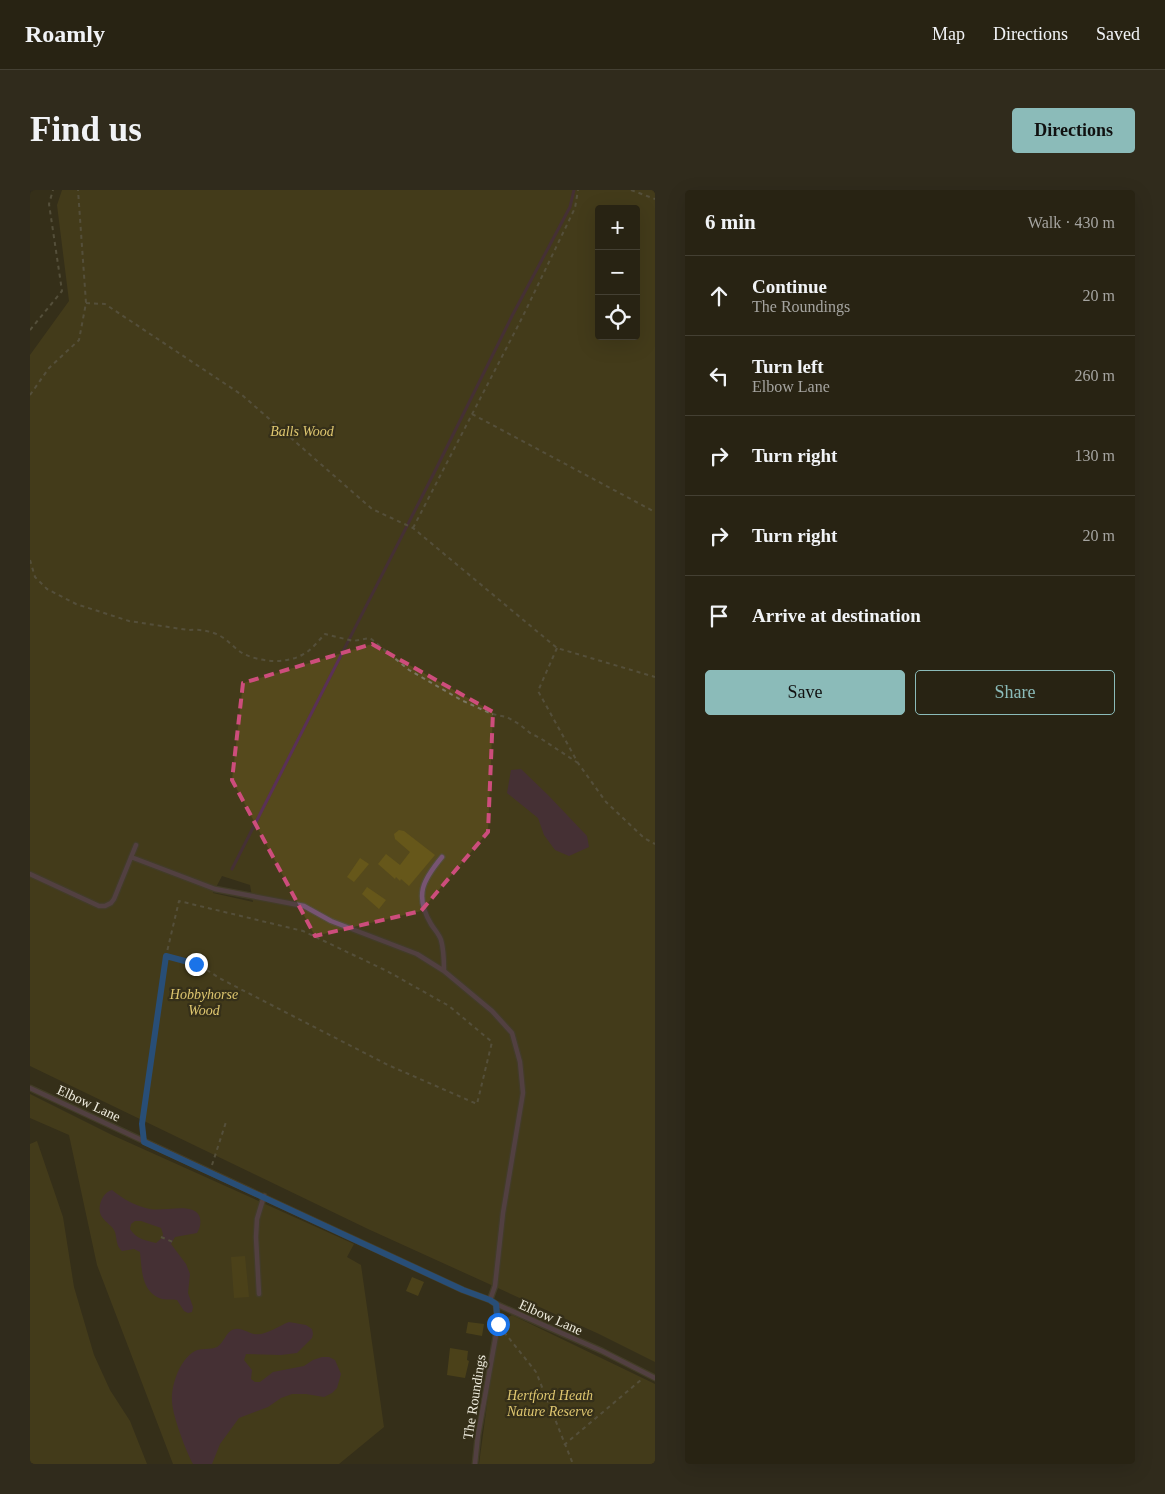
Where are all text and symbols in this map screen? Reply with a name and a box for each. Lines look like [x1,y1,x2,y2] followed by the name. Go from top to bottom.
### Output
[25,21,105,47] text: Roamly
[932,24,965,44] text: Map
[993,24,1068,44] text: Directions
[1096,24,1140,44] text: Saved
[1012,108,1135,153] button: Directions
[30,110,142,149] text: Find us
[595,205,640,340] map controls
[595,205,640,250] button: +
[705,210,756,234] text: 6 min
[1028,214,1115,231] text: Walk · 430 m
[595,250,640,295] button: −
[752,276,827,297] text: Continue
[705,282,733,310] icon: ahead
[1083,287,1115,304] text: 20 m
[595,295,640,340] button: locate
[752,298,850,315] text: The Roundings
[752,356,824,377] text: Turn left
[705,362,733,390] icon: left
[1075,367,1115,384] text: 260 m
[752,378,830,395] text: Elbow Lane
[270,424,335,439] park label: Balls Wood
[705,442,733,470] icon: right
[752,445,837,466] text: Turn right
[1075,447,1115,464] text: 130 m
[705,522,733,550] icon: right
[752,525,837,546] text: Turn right
[1083,527,1115,544] text: 20 m
[705,602,733,630] icon: arrive
[752,605,921,626] text: Arrive at destination
[705,670,905,715] button: Save
[915,670,1115,715] button: Share
[185,953,208,976] route end
[169,987,238,1018] park label: Hobbyhorse Wood
[55,1082,123,1125] street label: Elbow Lane
[517,1297,585,1338] street label: Elbow Lane
[487,1313,510,1336] route start
[460,1353,489,1441] street label: The Roundings
[506,1388,593,1419] park label: Hertford Heath Nature Reserve

